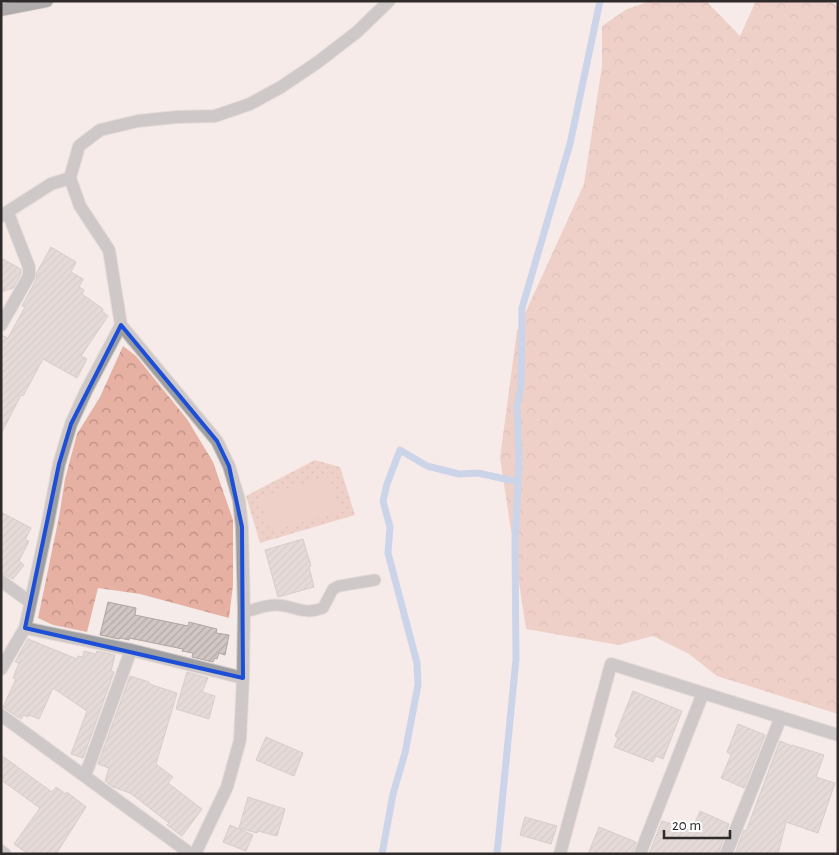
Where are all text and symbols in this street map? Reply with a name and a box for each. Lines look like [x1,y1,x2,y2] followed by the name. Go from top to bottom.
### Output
[664,808,730,840] scale bar
[672,818,701,833] text: 20 m

